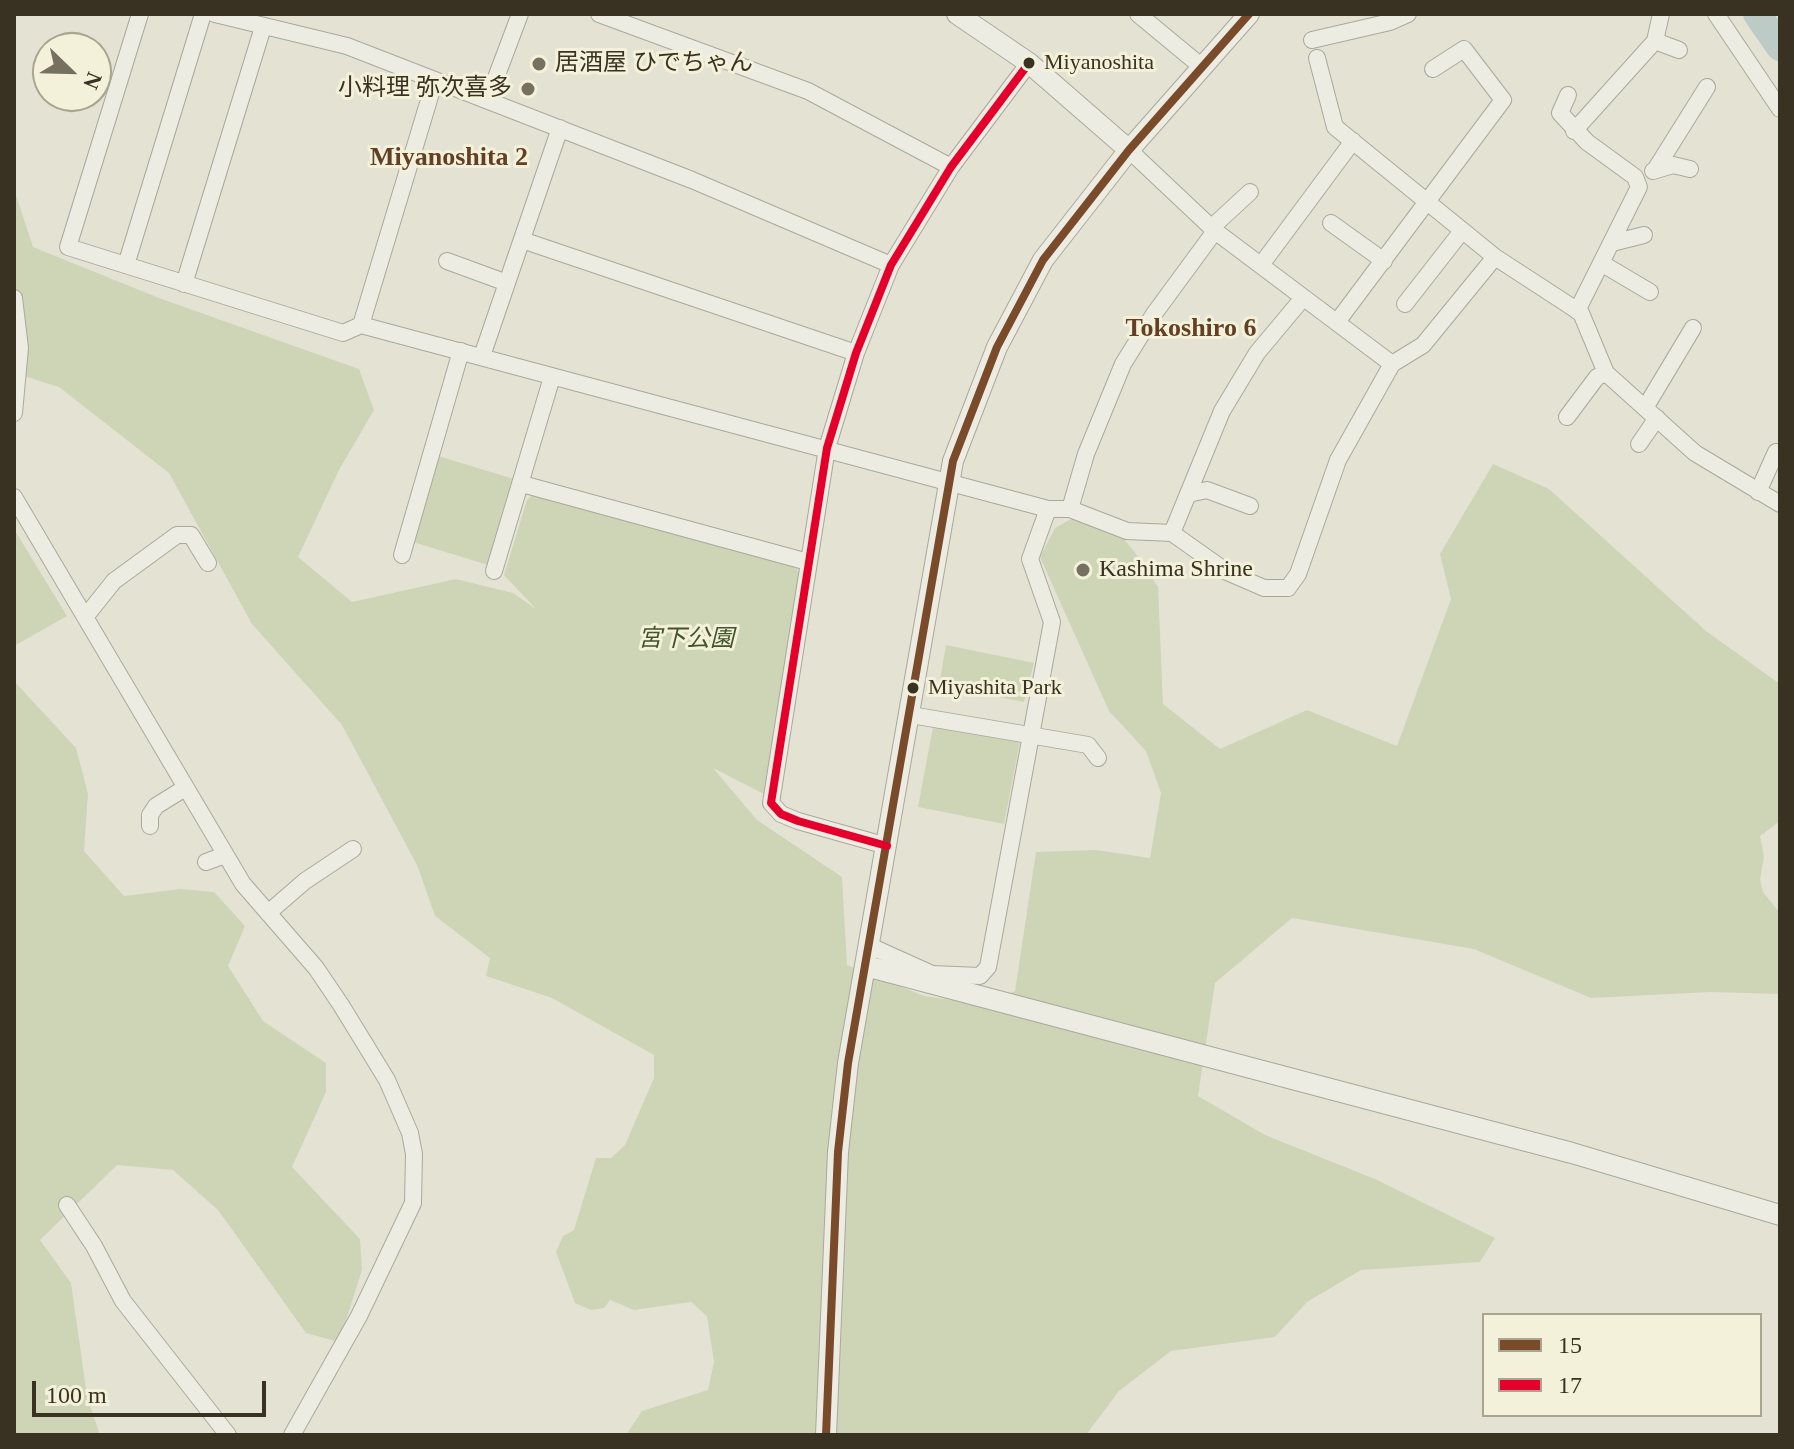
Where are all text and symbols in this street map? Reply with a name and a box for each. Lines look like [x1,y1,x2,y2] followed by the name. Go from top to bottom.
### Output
[32,32,112,112] north arrow
[555,50,753,78] place label: 居酒屋 ひでちゃん
[1044,50,1154,76] place label: Miyanoshita
[530,55,548,73] marker: 居酒屋 ひでちゃん
[1021,55,1037,71] marker: Miyanoshita
[78,69,107,93] text: N
[338,75,512,103] place label: 小料理 弥次喜多
[519,80,537,98] marker: 小料理 弥次喜多
[370,142,528,174] district label: Miyanoshita 2
[1126,313,1256,345] district label: Tokoshiro 6
[1099,556,1253,584] place label: Kashima Shrine
[1074,561,1092,579] marker: Kashima Shrine
[638,626,734,654] park label: 宮下公園
[928,675,1062,701] place label: Miyashita Park
[905,680,921,696] marker: Miyashita Park
[1482,1313,1762,1417] legend
[1558,1332,1582,1358] text: 15
[36,1365,270,1415] scale bar
[1558,1372,1582,1398] text: 17
[46,1382,107,1408] text: 100 m

